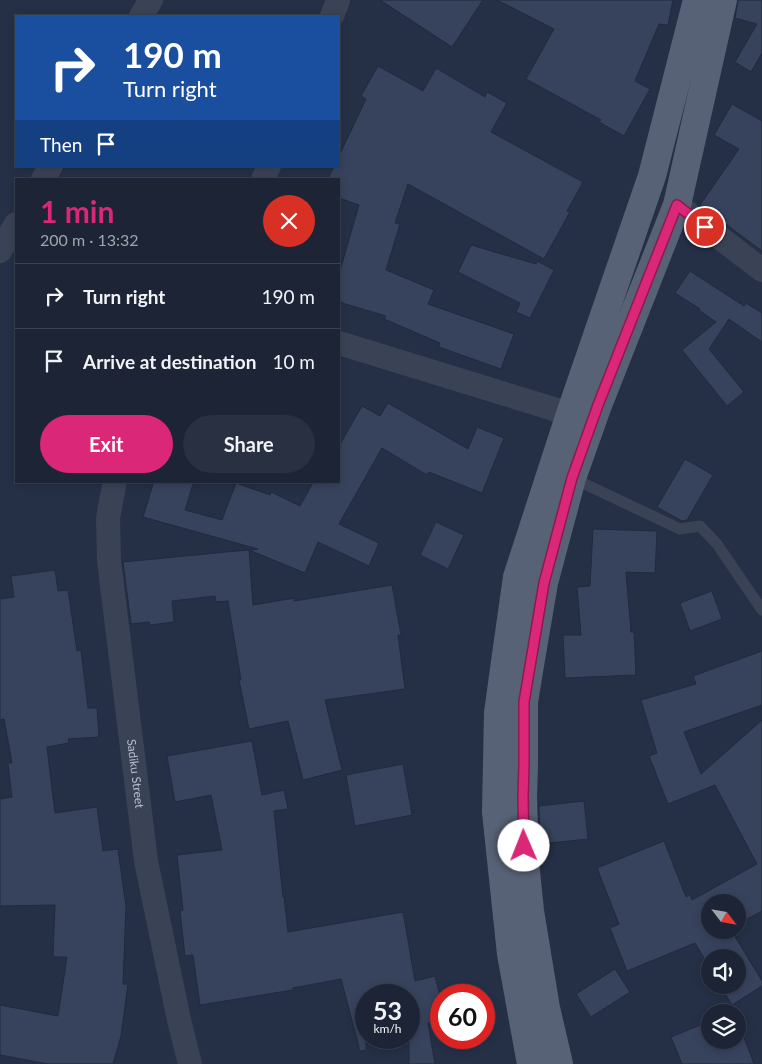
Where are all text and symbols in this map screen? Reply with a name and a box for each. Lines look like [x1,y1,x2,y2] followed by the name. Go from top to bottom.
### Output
[123,33,222,75] text: 190 m
[40,35,105,100] icon: right
[123,75,217,102] text: Turn right
[92,130,120,158] icon: arrive
[40,133,82,156] text: Then
[40,193,114,229] text: 1 min
[263,195,315,247] button: close
[684,206,726,248] pin
[691,213,719,241] icon: arrive
[40,230,139,249] text: 200 m · 13:32
[40,282,68,310] icon: right
[83,285,165,308] text: Turn right
[261,285,315,308] text: 190 m
[40,347,68,375] icon: arrive
[83,350,256,373] text: Arrive at destination
[272,350,315,373] text: 10 m
[40,415,173,473] button: Exit
[183,415,315,473] button: Share
[124,738,148,810] street label: Sadiku Street
[497,819,549,871] position arrow
[701,894,746,939] north arrow
[701,894,746,1049] map controls
[701,949,746,994] button: sound
[430,984,495,1049] speed limit sign: 60
[373,995,402,1025] text: 53
[701,1004,746,1049] button: layers
[373,1021,402,1036] text: km/h

